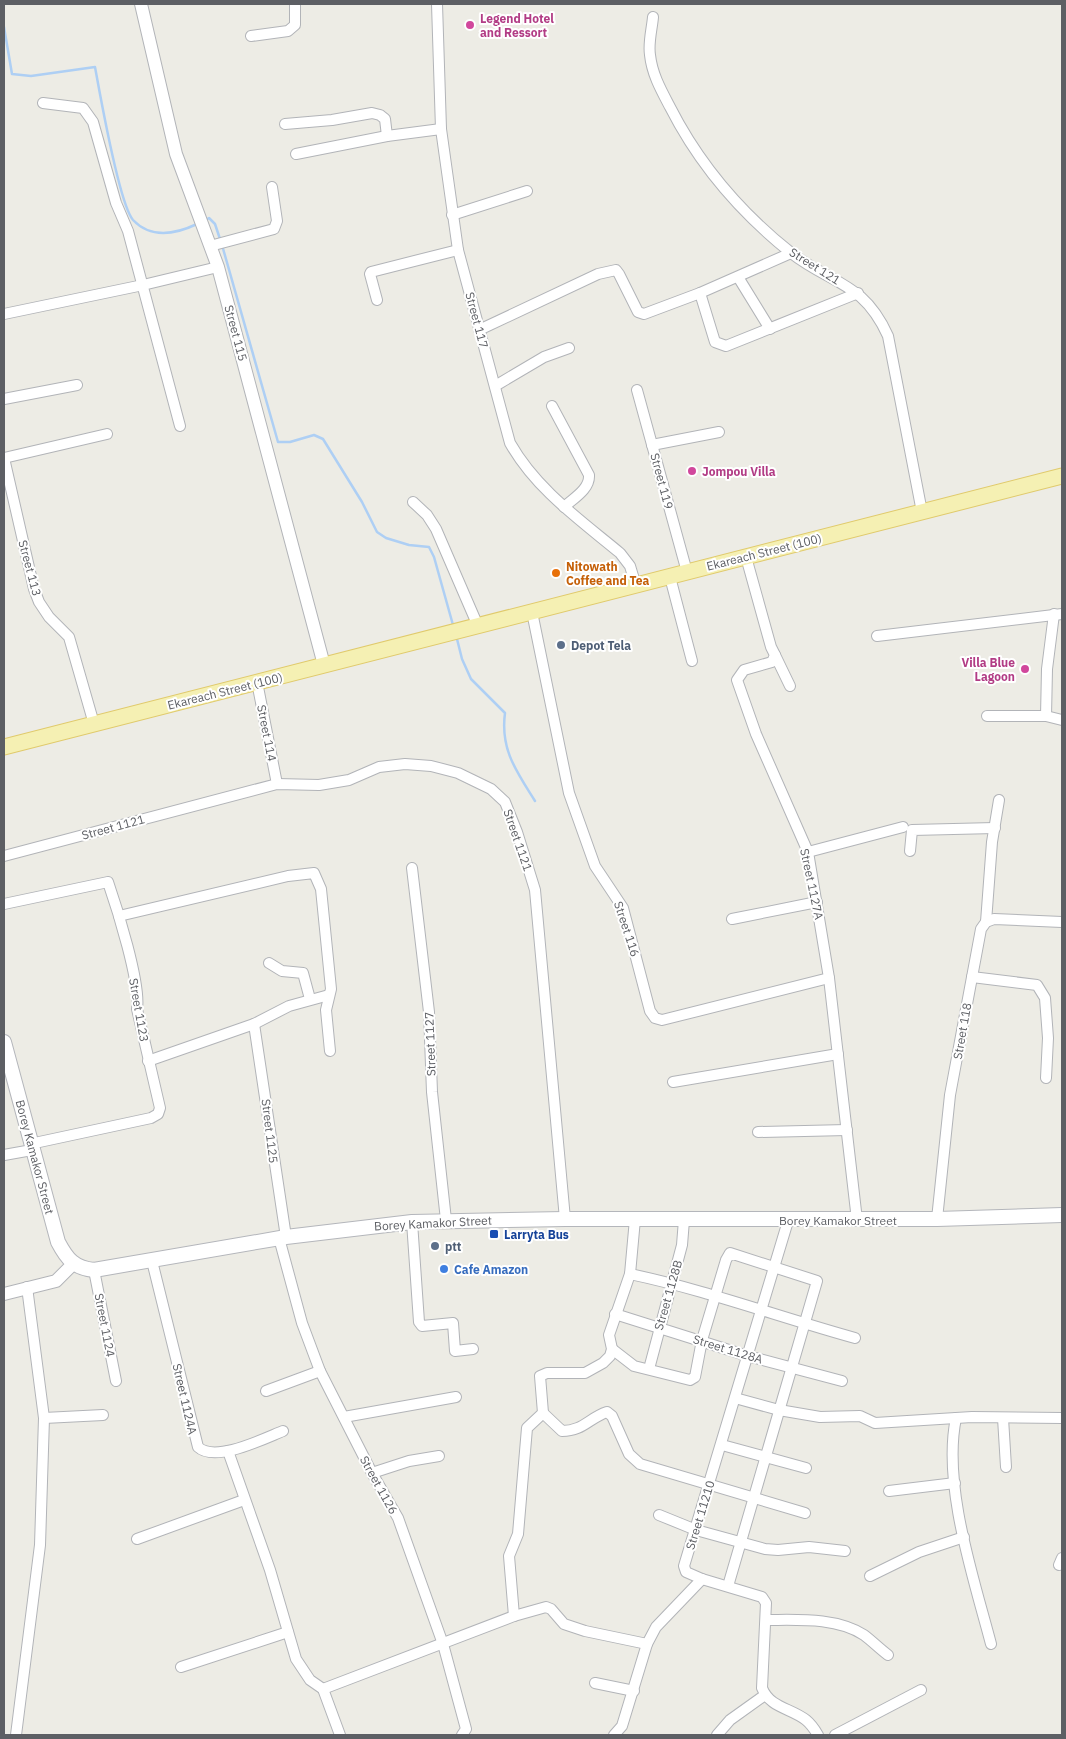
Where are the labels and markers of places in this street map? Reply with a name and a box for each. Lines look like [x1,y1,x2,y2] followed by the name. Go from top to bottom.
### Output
[480,11,554,40] place label: Legend Hotel and Ressort
[464,19,476,31] marker: Legend Hotel and Ressort
[702,464,776,479] place label: Jompou Villa
[686,465,698,477] marker: Jompou Villa
[566,559,650,588] place label: Nitowath Coffee and Tea
[550,567,562,579] marker: Nitowath Coffee and Tea
[571,638,631,653] place label: Depot Tela
[555,639,567,651] marker: Depot Tela
[961,655,1015,684] place label: Villa Blue Lagoon
[1019,663,1031,675] marker: Villa Blue Lagoon
[504,1227,569,1242] place label: Larryta Bus
[488,1228,500,1240] marker: Larryta Bus
[445,1239,462,1254] place label: ptt
[429,1240,441,1252] marker: ptt
[454,1262,528,1277] place label: Cafe Amazon
[438,1263,450,1275] marker: Cafe Amazon

